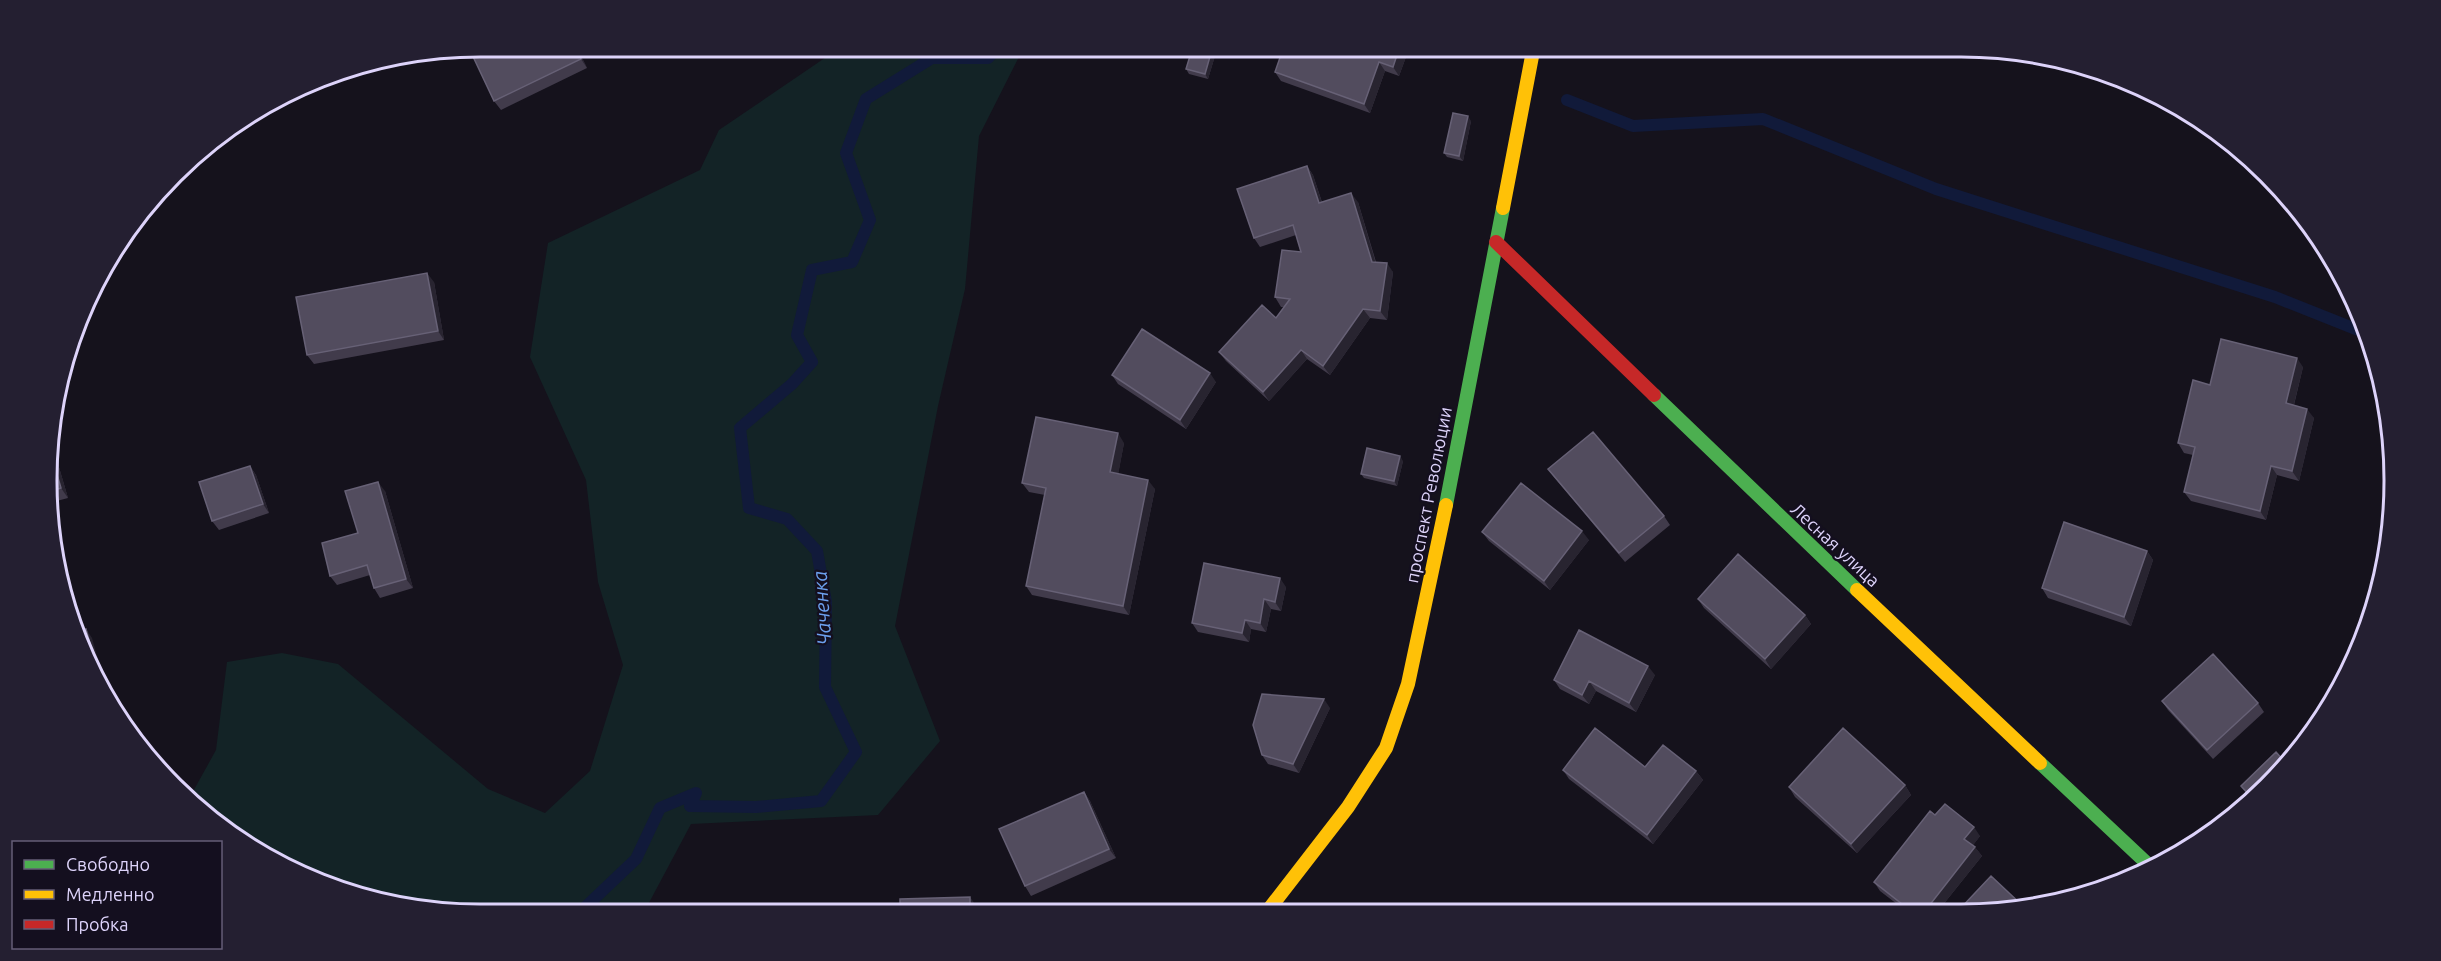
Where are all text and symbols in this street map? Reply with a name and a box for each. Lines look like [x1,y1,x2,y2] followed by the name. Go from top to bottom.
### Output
[1401,405,1455,584] street label: проспект Революции
[1787,498,1884,590] street label: Лесная улица
[807,570,836,646] water label: Чаченка
[12,841,222,949] legend
[66,854,150,874] text: Свободно
[66,884,155,904] text: Медленно
[66,914,129,934] text: Пробка

